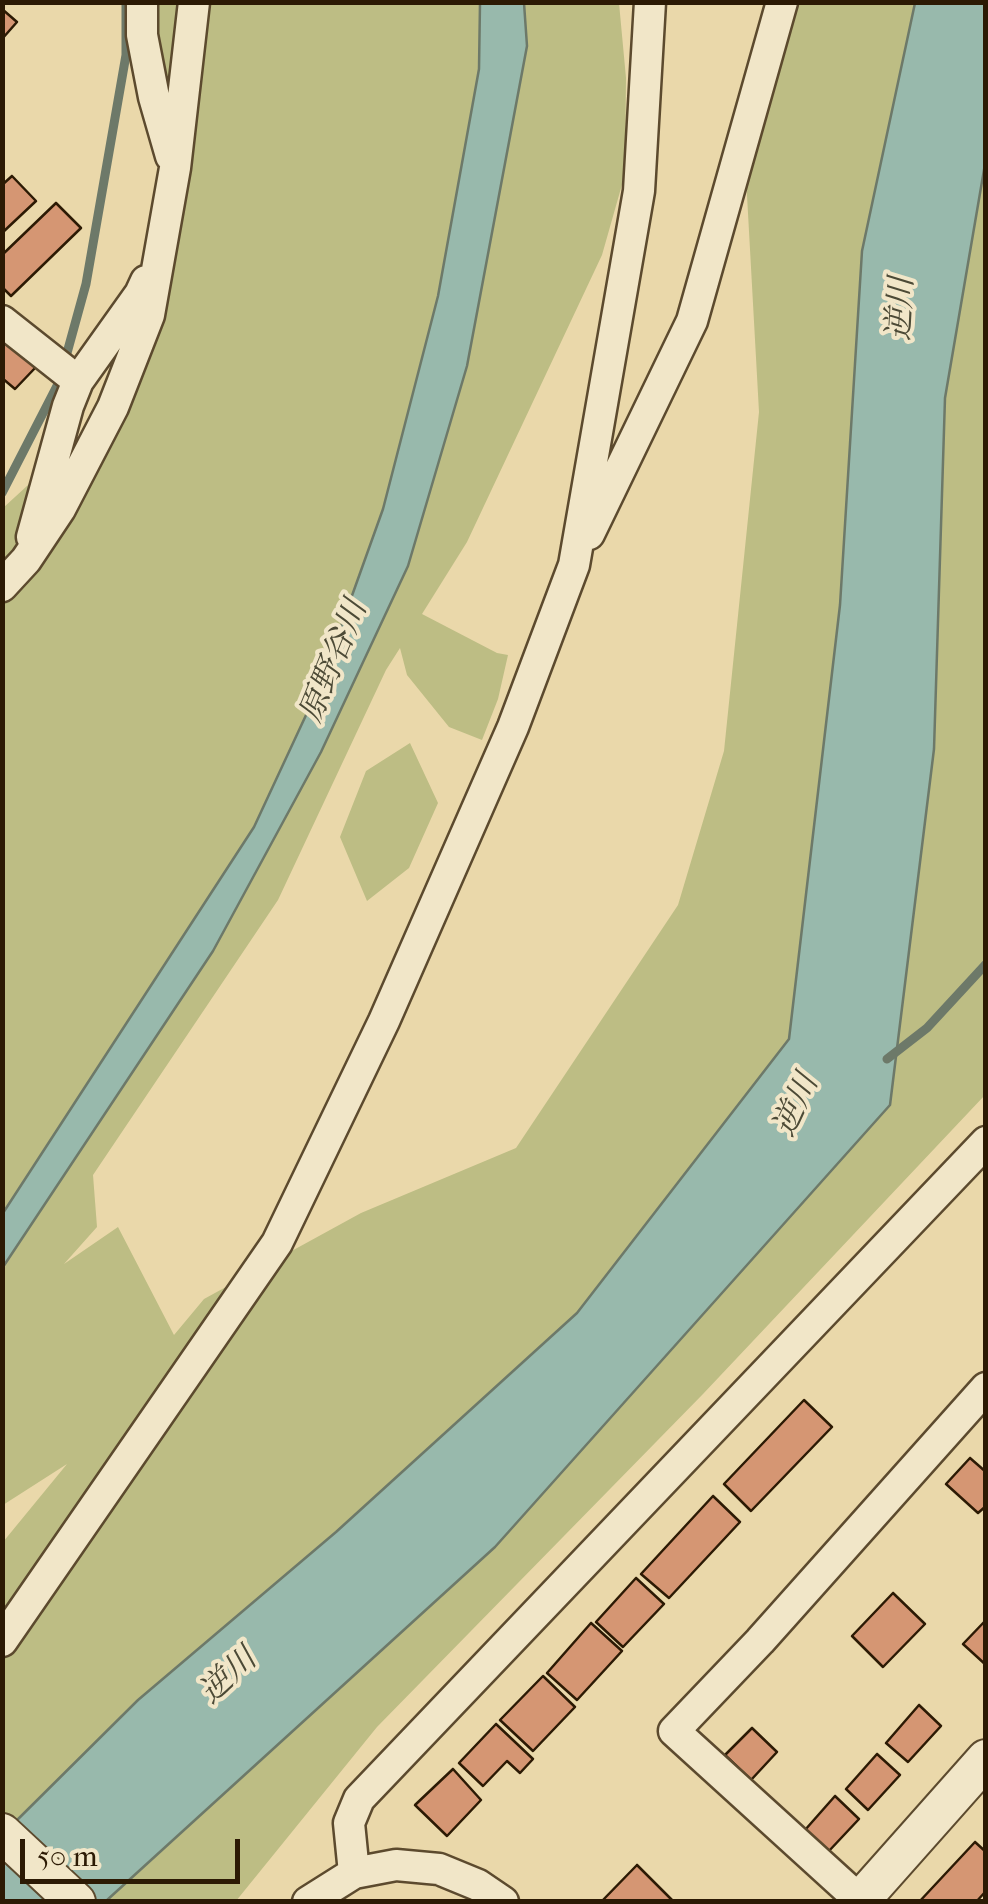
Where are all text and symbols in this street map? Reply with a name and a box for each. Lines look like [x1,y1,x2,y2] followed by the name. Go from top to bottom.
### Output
[881,276,923,342] water label: 逆川
[293,595,377,729] water label: 原野谷川
[766,1069,828,1143] water label: 逆川
[193,1641,265,1713] water label: 逆川
[25,1819,245,1881] scale bar
[37,1839,98,1874] text: 50 m

